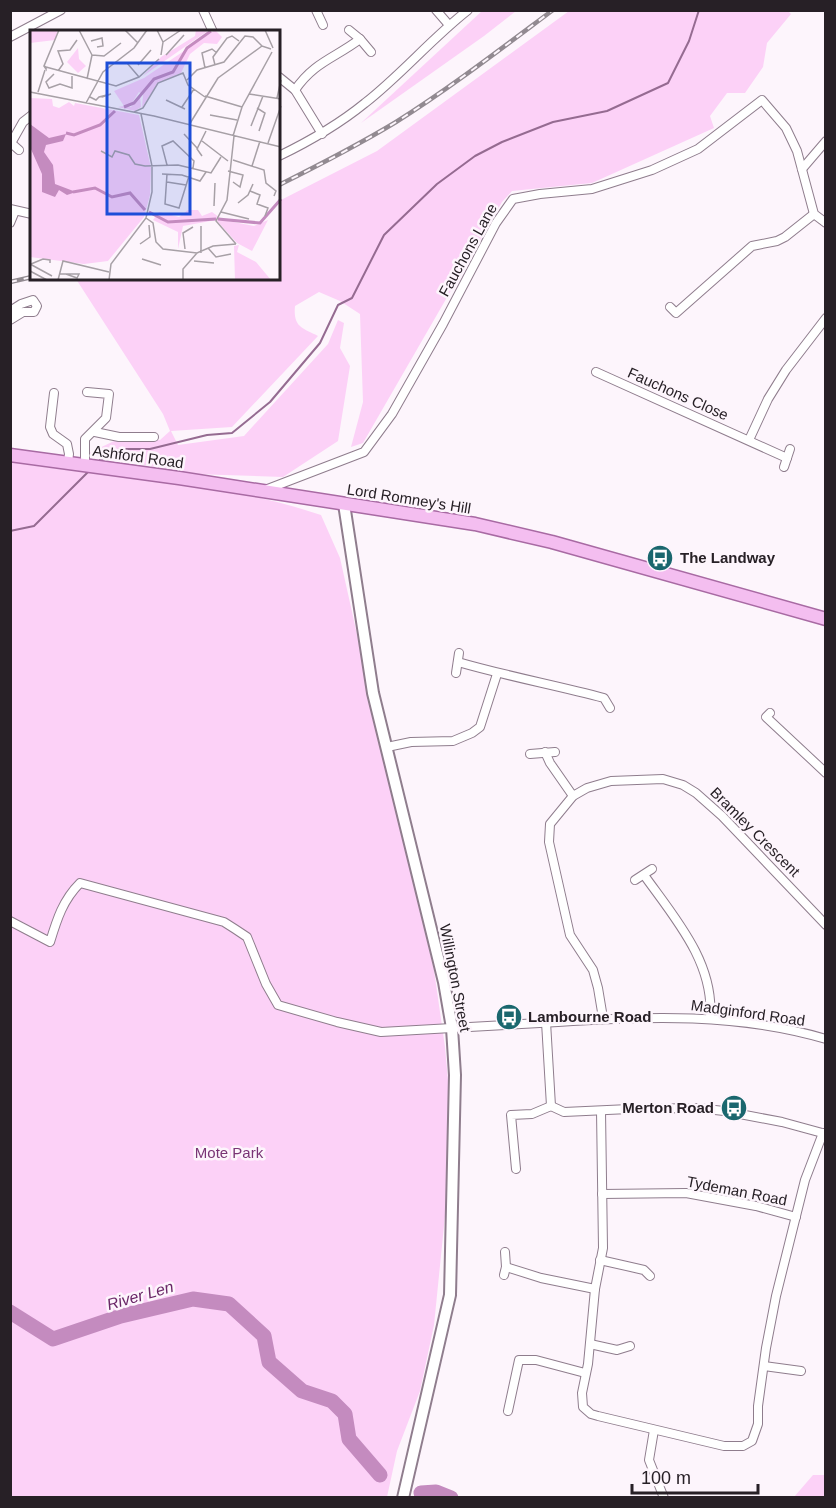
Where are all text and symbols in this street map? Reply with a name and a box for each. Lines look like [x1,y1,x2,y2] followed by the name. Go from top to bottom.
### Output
[30,30,280,280] inset map
[435,200,500,299] street label: Fauchons Lane
[625,364,731,423] street label: Fauchons Close
[91,442,185,471] street label: Ashford Road
[346,480,472,517] street label: Lord Romney's Hill
[645,543,675,573] bus stop icon: The Landway
[680,549,776,566] place label: The Landway
[707,783,804,880] street label: Bramley Crescent
[437,923,474,1034] street label: Willington Street
[690,996,806,1029] street label: Madginford Road
[494,1002,524,1032] bus stop icon: Lambourne Road
[528,1008,651,1025] place label: Lambourne Road
[719,1093,749,1123] bus stop icon: Merton Road
[622,1099,714,1116] place label: Merton Road
[195,1144,264,1161] park label: Mote Park
[686,1172,789,1209] street label: Tydeman Road
[105,1278,175,1313] water label: River Len
[632,1457,758,1495] scale bar
[641,1468,691,1488] text: 100 m

